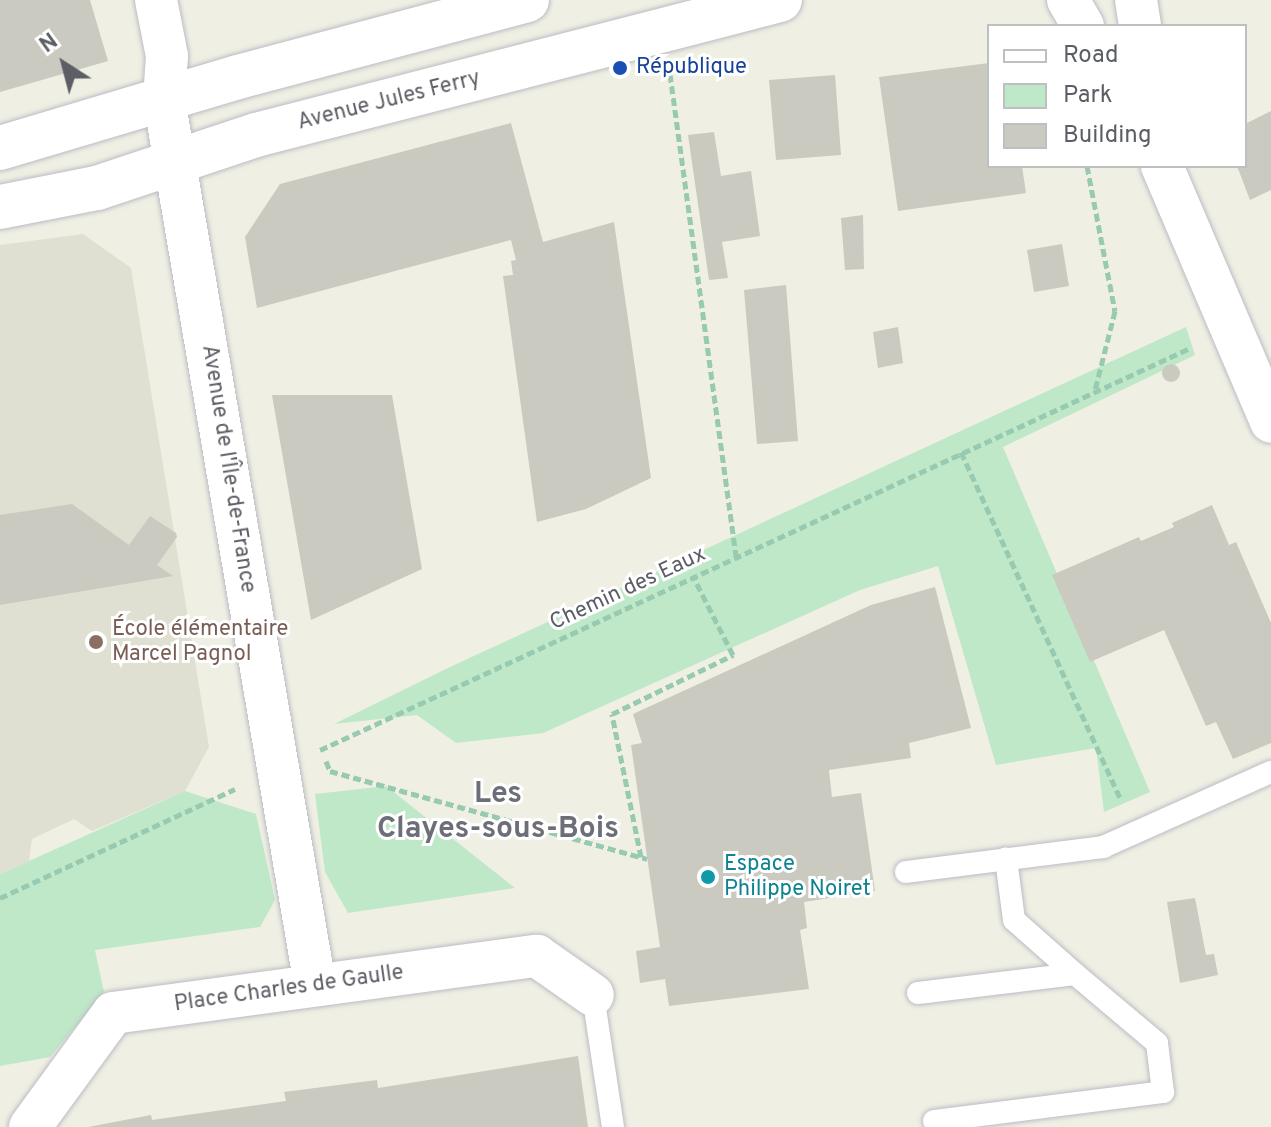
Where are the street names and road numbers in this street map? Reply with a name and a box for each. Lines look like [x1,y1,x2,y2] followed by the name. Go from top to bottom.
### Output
[295,66,483,136] street label: Avenue Jules Ferry
[195,343,261,595] street label: Avenue de l'Île-de-France
[546,541,710,637] street label: Chemin des Eaux
[173,960,405,1018] street label: Place Charles de Gaulle

